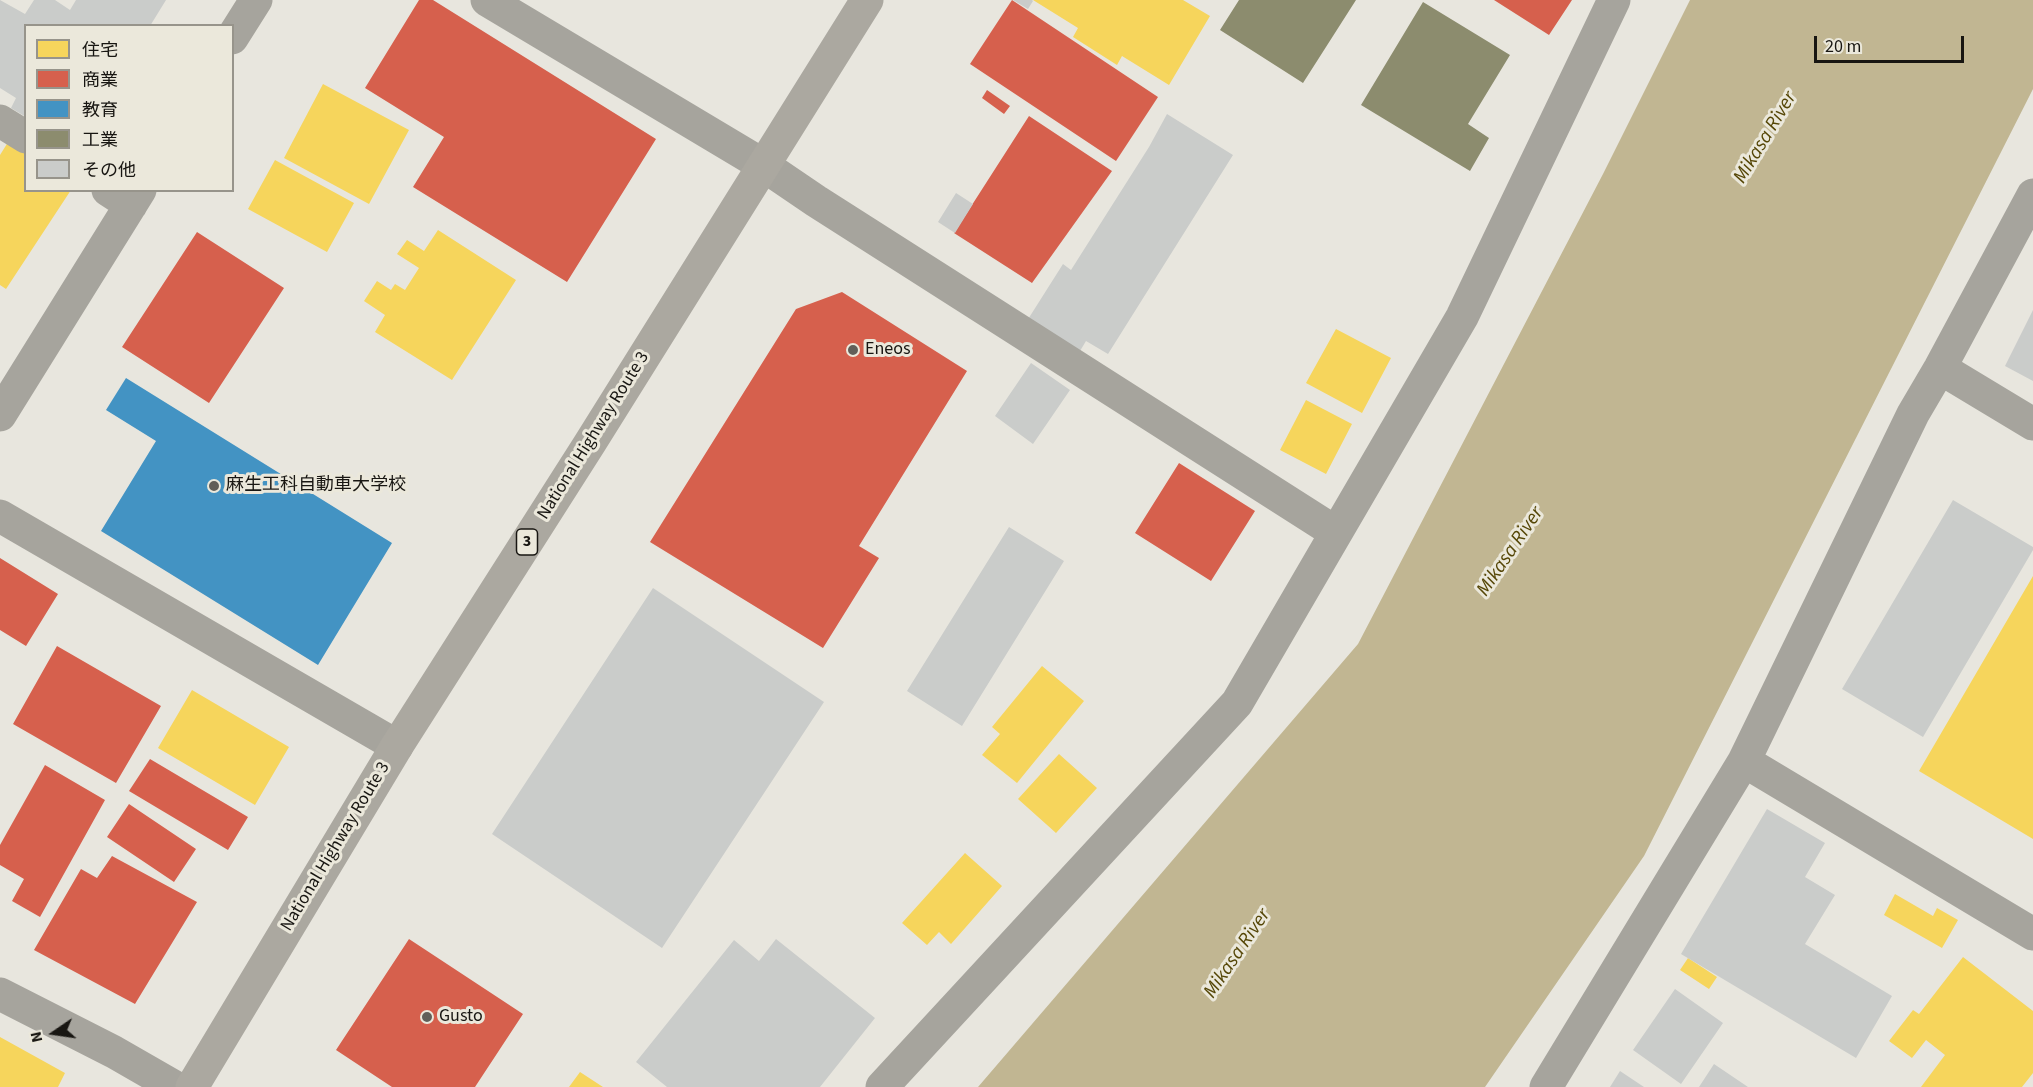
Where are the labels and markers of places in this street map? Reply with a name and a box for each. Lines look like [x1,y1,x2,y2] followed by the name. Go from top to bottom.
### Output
[865,339,911,361] place label: Eneos
[846,343,860,357] marker: Eneos
[226,475,406,497] place label: 麻生工科自動車大学校
[207,479,221,493] marker: 麻生工科自動車大学校
[439,1006,483,1028] place label: Gusto
[420,1010,434,1024] marker: Gusto

